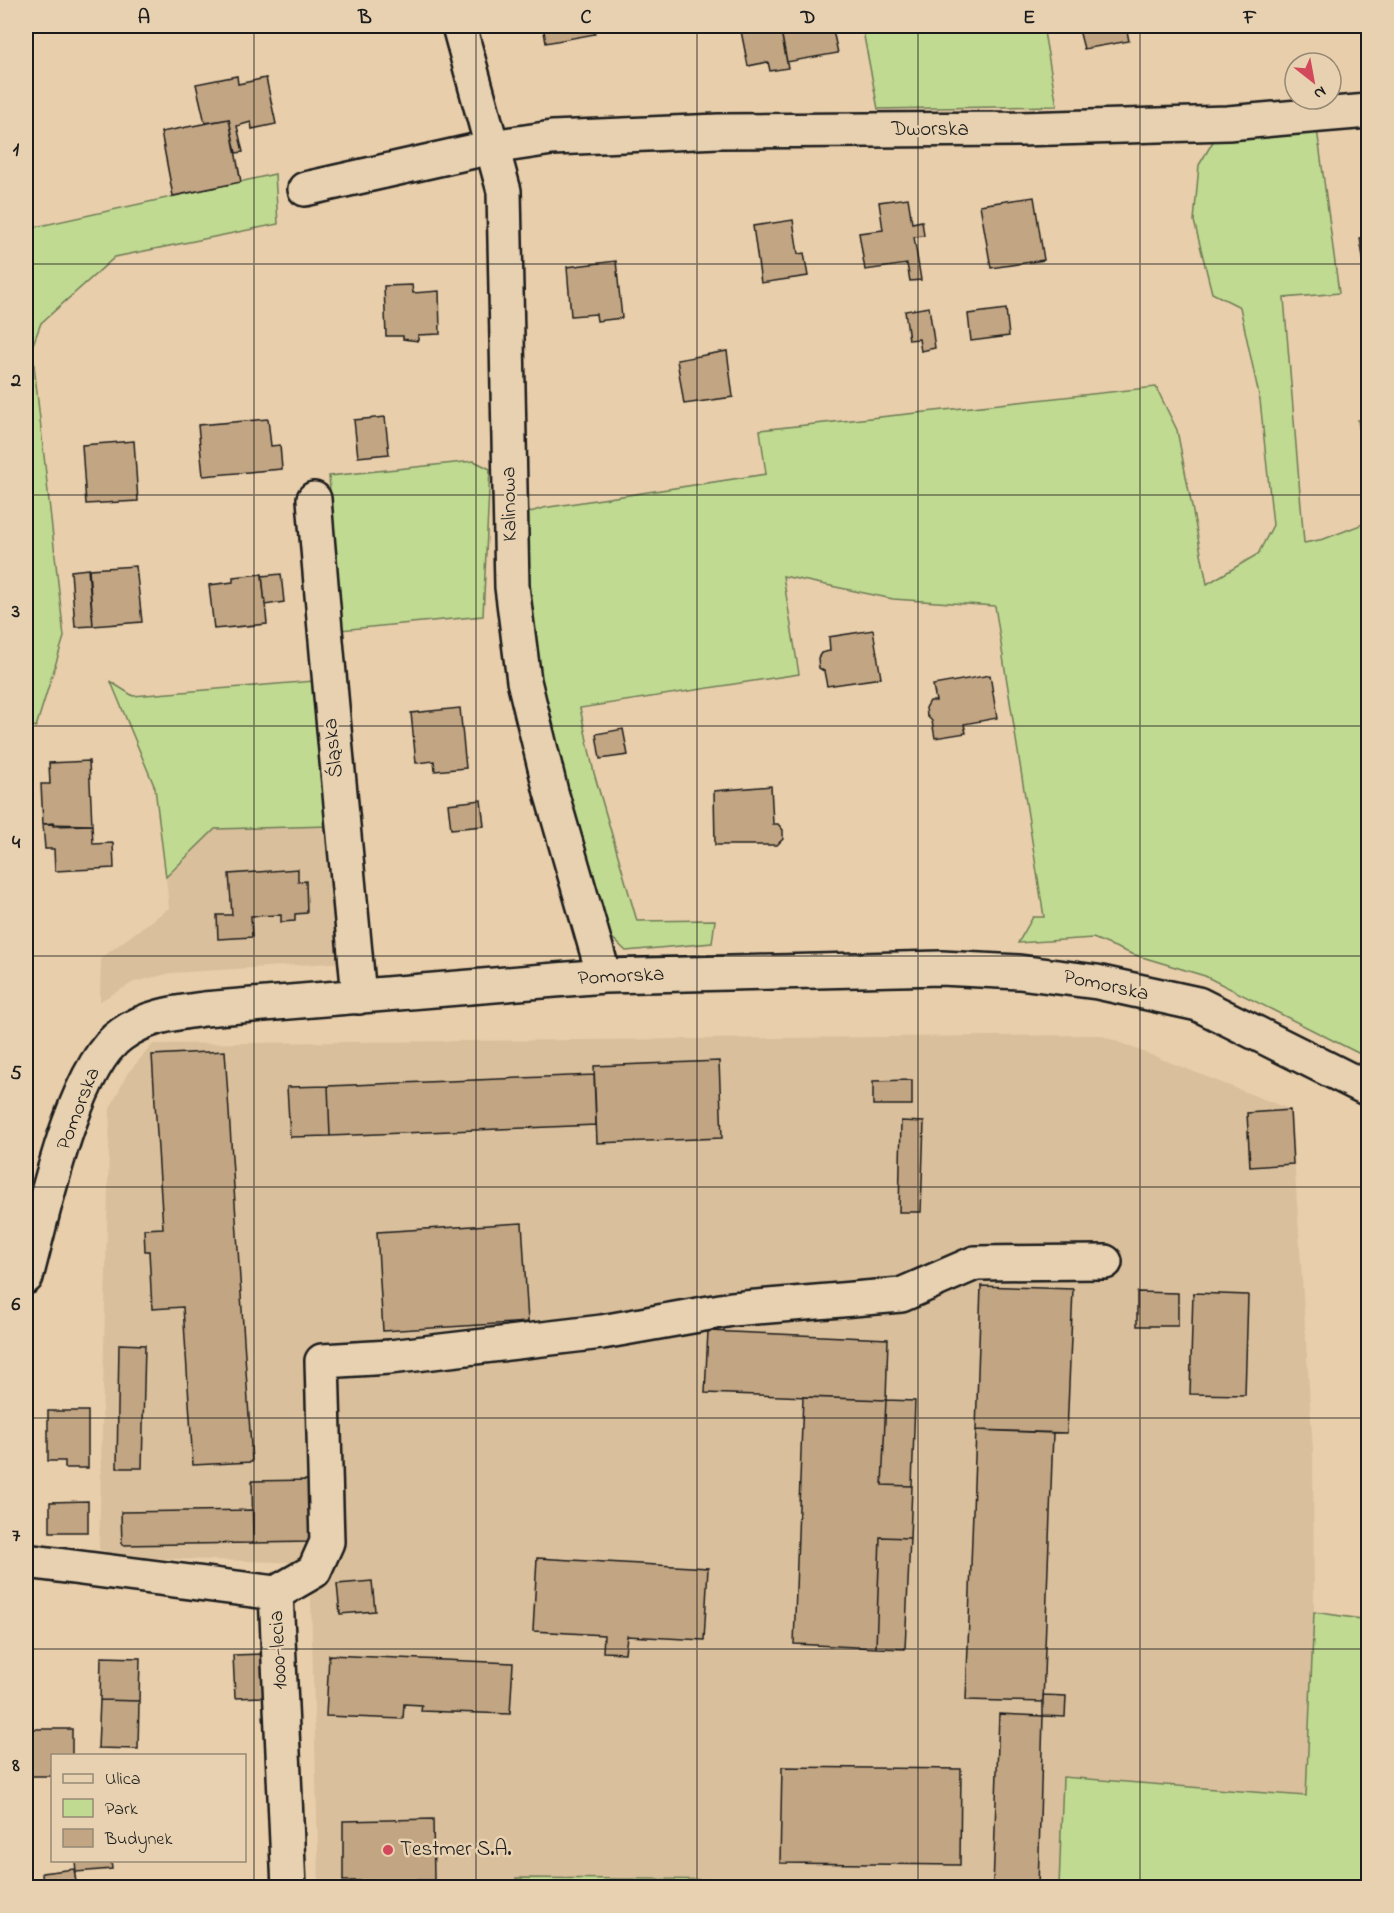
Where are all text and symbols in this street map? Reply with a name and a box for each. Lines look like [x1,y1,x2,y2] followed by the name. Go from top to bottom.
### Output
[138,4,150,33] text: A
[357,4,372,33] text: B
[581,4,592,33] text: C
[800,4,815,33] text: D
[1023,4,1035,33] text: E
[1243,4,1257,33] text: F
[1283,51,1343,111] north arrow
[1309,79,1331,105] text: N
[890,115,969,145] street label: Dworska
[13,136,20,165] text: 1
[10,367,21,396] text: 2
[494,466,526,542] street label: Kalinowa
[11,598,20,627] text: 3
[316,717,352,779] street label: Śląska
[12,829,21,858] text: 4
[577,960,665,994] street label: Pomorska
[1060,962,1152,1010] street label: Pomorska
[10,1060,22,1089] text: 5
[49,1063,109,1155] street label: Pomorska
[12,1291,21,1320] text: 6
[12,1522,21,1551] text: 7
[262,1610,296,1690] street label: 1000-lecia
[11,1752,20,1781] text: 8
[51,1754,246,1862] legend
[105,1767,140,1793] text: Ulica
[105,1797,138,1823] text: Park
[104,1827,172,1853] text: Budynek
[400,1835,512,1865] place label: Testmer S.A.
[381,1843,395,1857] marker: Testmer S.A.

